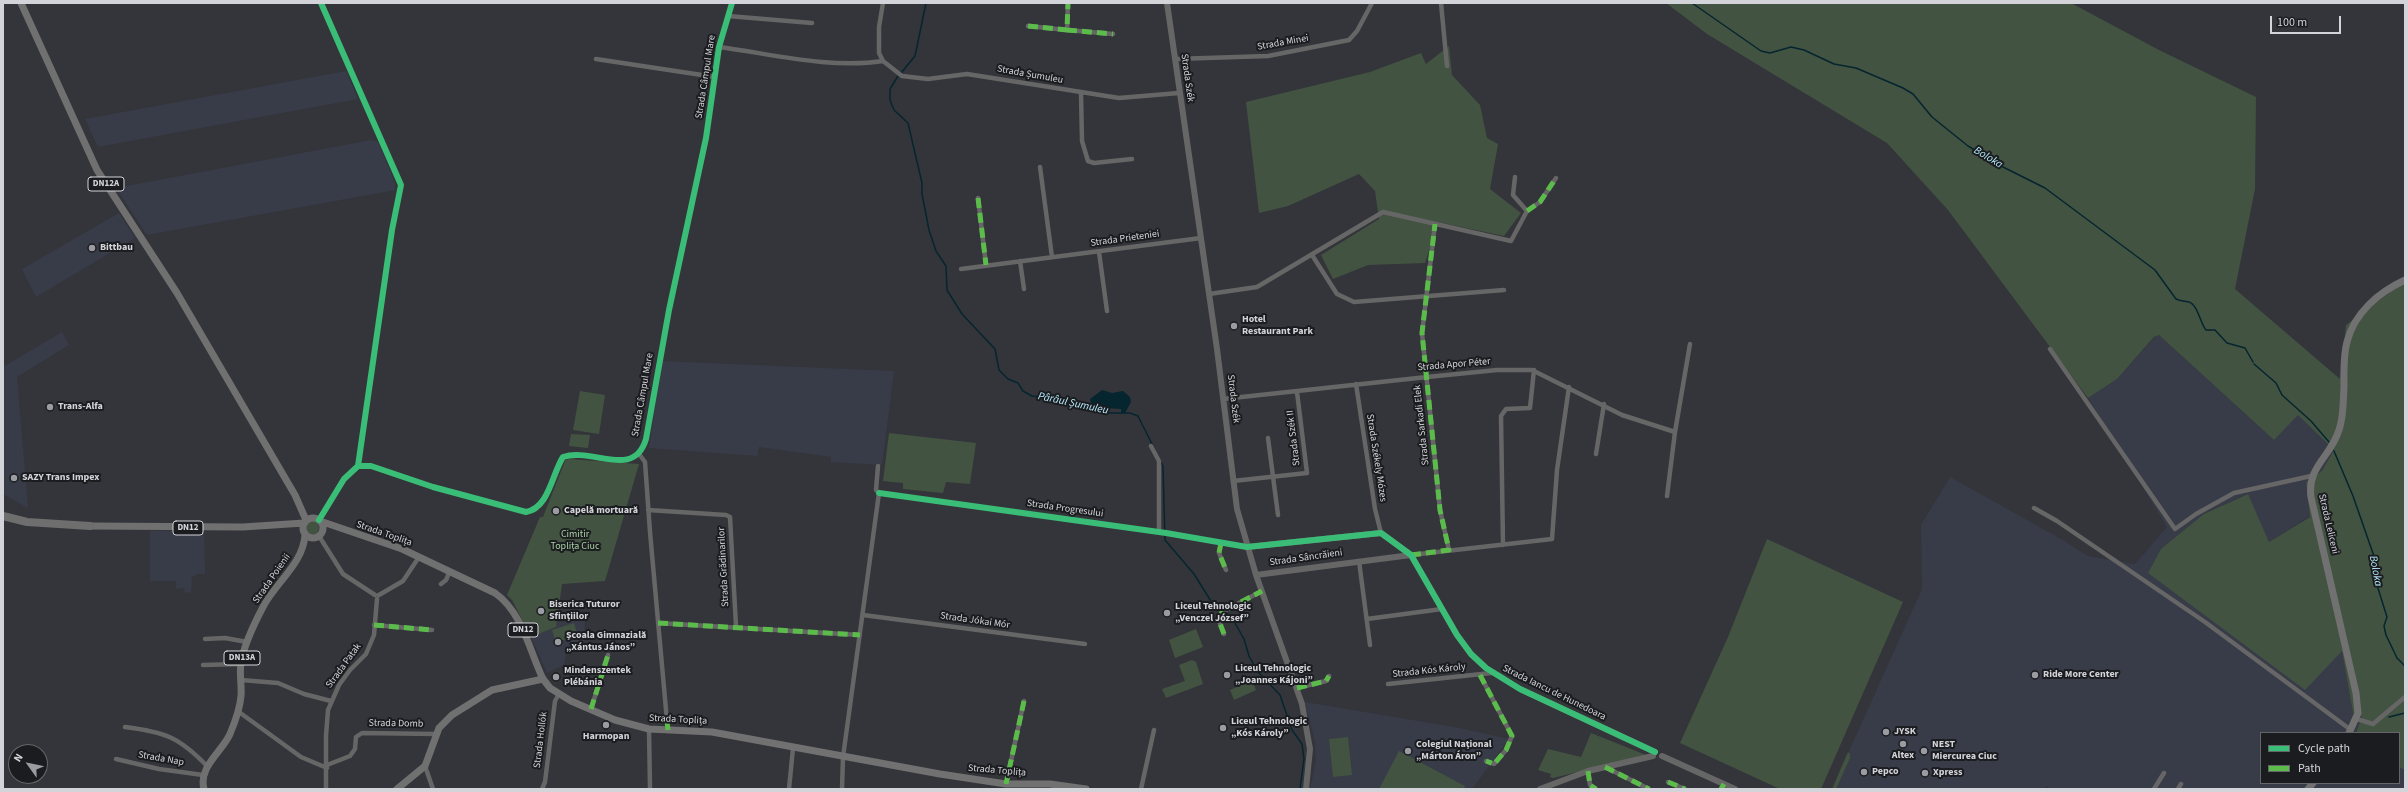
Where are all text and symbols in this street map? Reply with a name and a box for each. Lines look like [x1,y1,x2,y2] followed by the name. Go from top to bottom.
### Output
[2272,8,2343,34] scale bar
[2277,14,2307,31] text: 100 m
[1256,33,1310,53] street label: Strada Minei
[693,34,719,120] street label: Strada Câmpul Mare
[1178,53,1196,103] street label: Strada Szék
[996,63,1064,87] street label: Strada Șumuleu
[1971,144,2005,172] water label: Boloka
[88,177,124,191] road number: DN12A
[1090,228,1160,250] street label: Strada Prieteniei
[100,242,133,254] place label: Bittbau
[87,243,97,253] marker: Bittbau
[1242,314,1313,338] place label: Hotel Restaurant Park
[1229,321,1239,331] marker: Hotel Restaurant Park
[630,352,656,438] street label: Strada Câmpul Mare
[1417,356,1491,374] street label: Strada Apor Péter
[1224,374,1242,424] street label: Strada Szék
[1412,384,1432,466] street label: Strada Sarkadi Elek
[1037,390,1109,418] water label: Pârâul Șumuleu
[58,401,103,413] place label: Trans-Alfa
[45,402,55,412] marker: Trans-Alfa
[1285,409,1303,467] street label: Strada Szék II
[1363,413,1389,503] street label: Strada Székely Mózes
[22,472,99,484] place label: SAZY Trans Impex
[9,473,19,483] marker: SAZY Trans Impex
[2315,493,2341,555] street label: Strada Leliceni
[1026,498,1104,520] street label: Strada Progresului
[564,505,638,517] place label: Capelă mortuară
[551,506,561,516] marker: Capelă mortuară
[355,519,413,549] street label: Strada Toplița
[173,521,203,535] road number: DN12
[716,527,732,607] street label: Strada Grădinarilor
[550,529,600,552] park label: Cimitir Toplița Ciuc
[1269,547,1343,569] street label: Strada Sâncrăieni
[250,552,294,606] street label: Strada Poienii
[2366,554,2384,588] water label: Boloka
[549,599,620,622] place label: Biserica Tuturor Sfințiilor
[1175,601,1251,624] place label: Liceul Tehnologic „Venczel József”
[536,606,546,616] marker: Biserica Tuturor Sfințiilor
[1162,608,1172,618] marker: Liceul Tehnologic „Venczel József”
[939,610,1011,632] street label: Strada Jókai Mór
[508,623,538,637] road number: DN12
[566,630,646,654] place label: Școala Gimnazială „Xántus János”
[553,637,563,647] marker: Școala Gimnazială „Xántus János”
[324,641,364,691] street label: Strada Patak
[224,651,260,665] road number: DN13A
[1392,661,1466,681] street label: Strada Kós Károly
[1235,663,1313,686] place label: Liceul Tehnologic „Joannes Kájoni”
[1500,663,1608,723] street label: Strada Iancu de Hunedoara
[564,665,631,688] place label: Mindenszentek Plébánia
[2043,669,2119,681] place label: Ride More Center
[1222,670,1232,680] marker: Liceul Tehnologic „Joannes Kájoni”
[2030,670,2040,680] marker: Ride More Center
[551,672,561,682] marker: Mindenszentek Plébánia
[532,711,550,769] street label: Strada Hollók
[649,712,707,728] street label: Strada Toplița
[1231,716,1307,740] place label: Liceul Tehnologic „Kós Károly”
[369,718,423,730] street label: Strada Domb
[601,720,611,730] marker: Harmopan
[1218,723,1228,733] marker: Liceul Tehnologic „Kós Károly”
[1894,726,1916,738] place label: JYSK
[1881,727,1891,737] marker: JYSK
[583,731,629,743] place label: Harmopan
[2260,732,2400,784] legend
[1416,739,1492,762] place label: Colegiul Național „Márton Áron”
[1898,739,1908,749] marker: Altex
[1932,739,1997,762] place label: NEST Miercurea Ciuc
[2298,740,2350,757] text: Cycle path
[8,744,48,784] north arrow
[1403,746,1413,756] marker: Colegiul Național „Márton Áron”
[1919,746,1929,756] marker: NEST Miercurea Ciuc
[137,749,185,769] street label: Strada Nap
[1892,750,1914,762] place label: Altex
[10,751,27,765] text: N
[2298,760,2321,777] text: Path
[967,762,1027,780] street label: Strada Toplița
[1872,766,1899,778] place label: Pepco
[1859,767,1869,777] marker: Pepco
[1933,767,1962,779] place label: Xpress
[1920,768,1930,778] marker: Xpress

